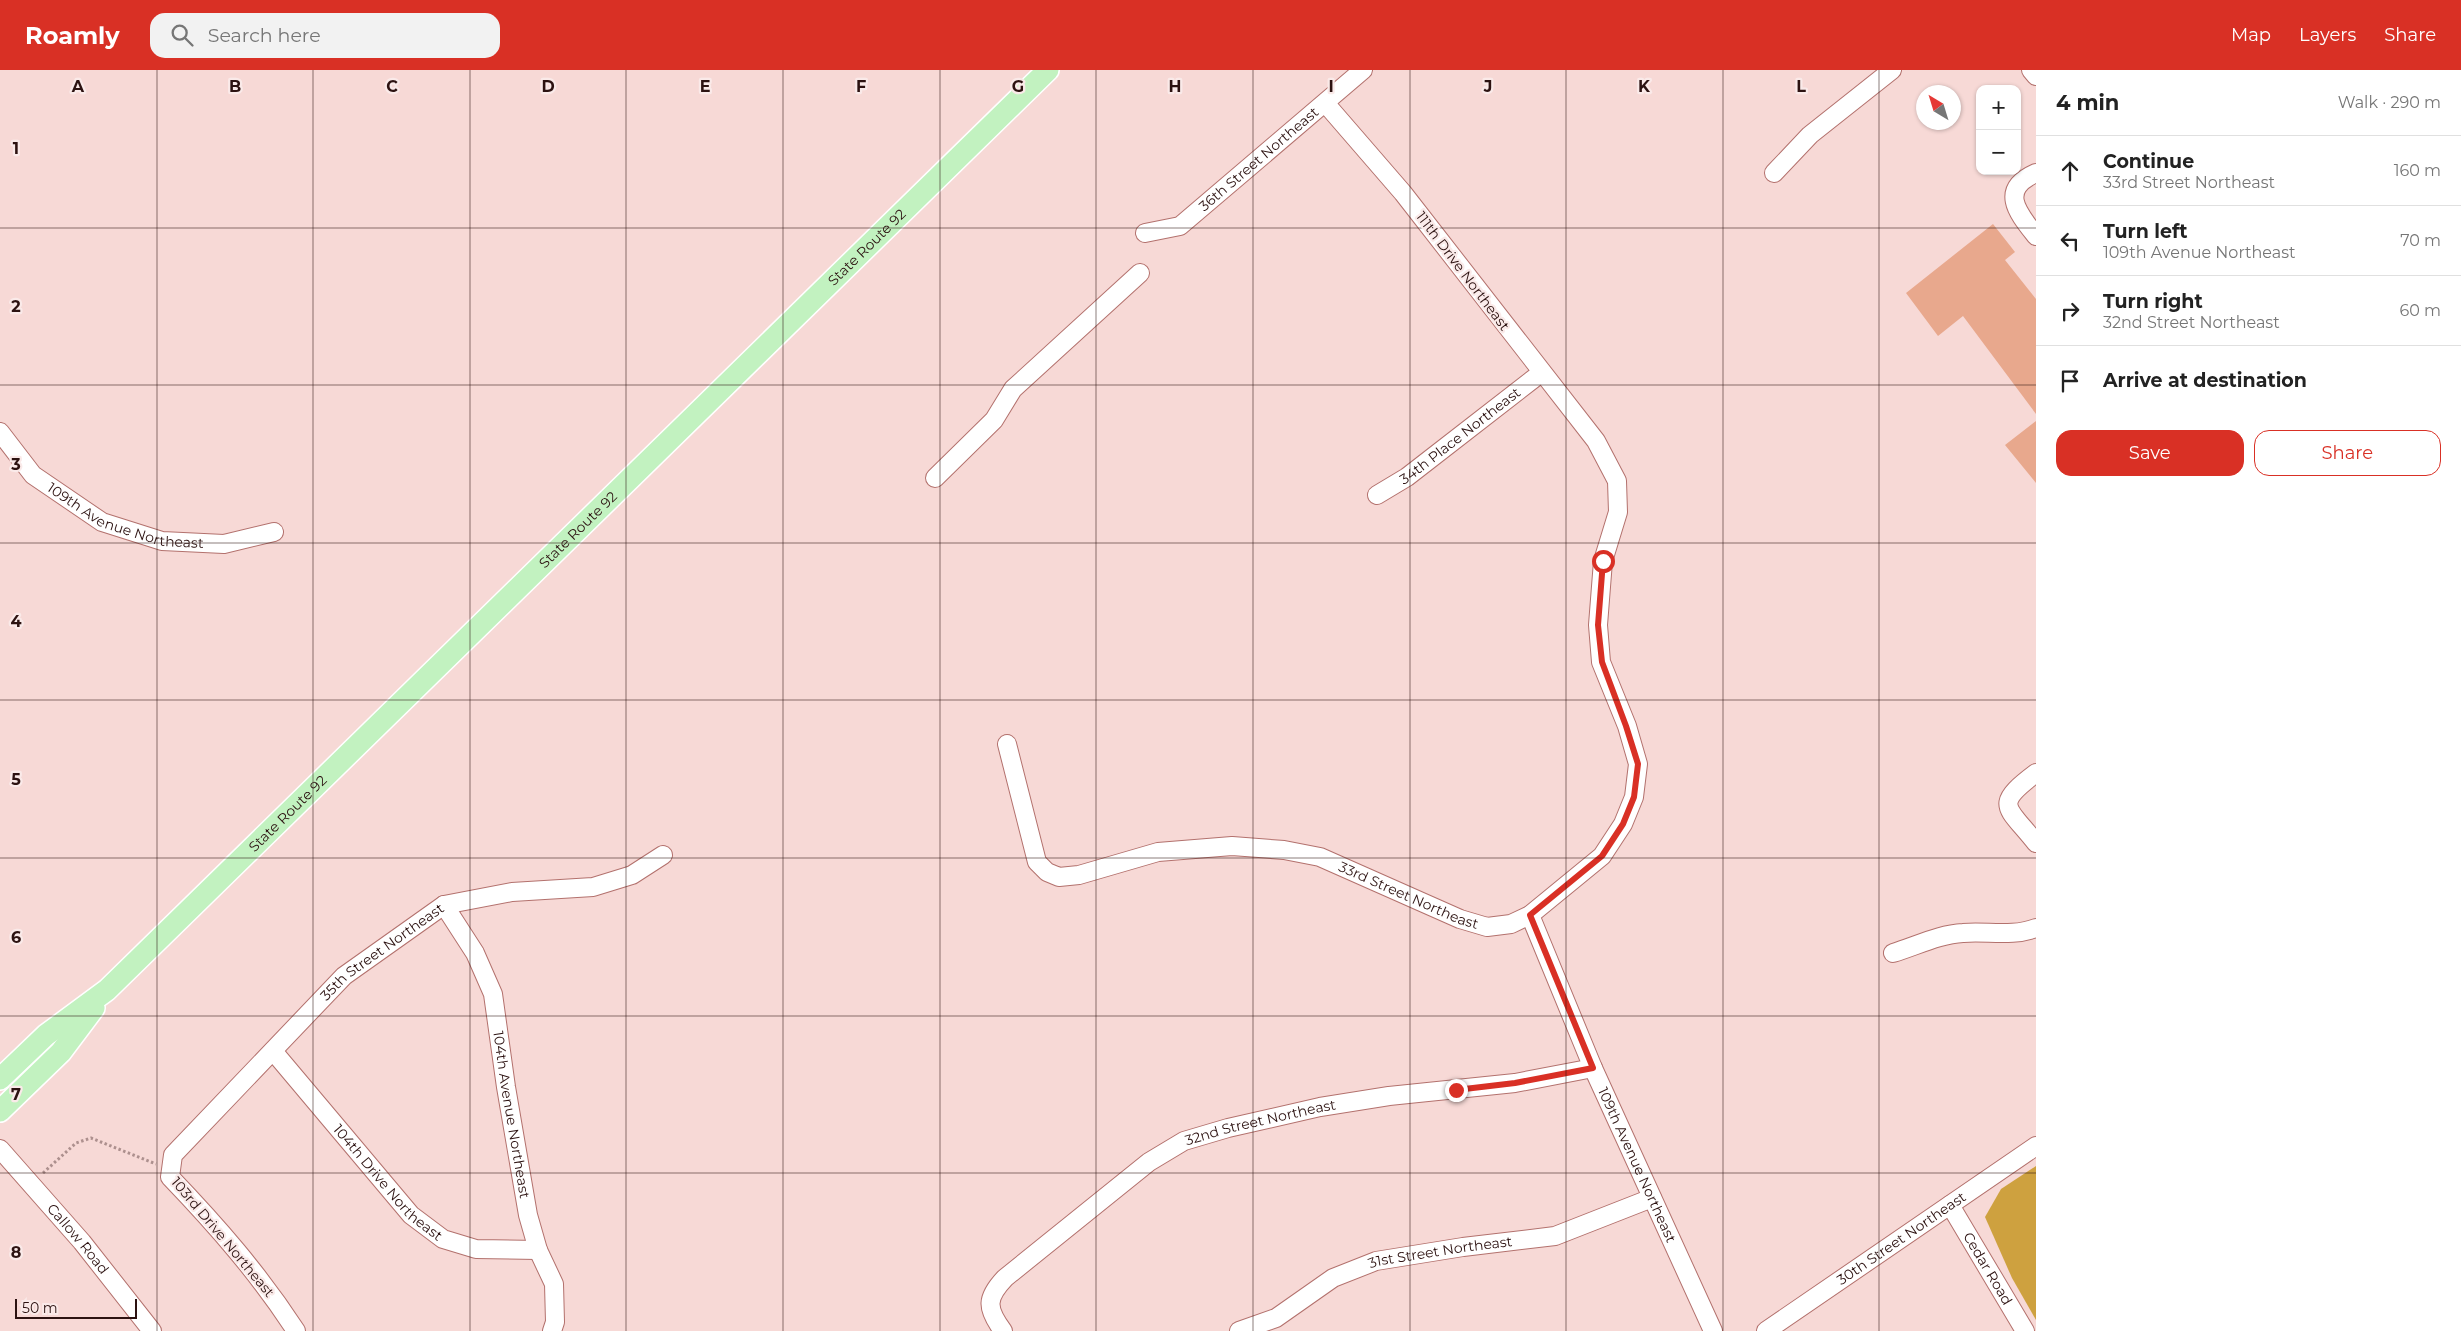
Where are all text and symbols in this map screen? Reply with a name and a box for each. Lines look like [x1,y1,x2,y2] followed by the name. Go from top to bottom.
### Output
[150,13,500,58] search box
[25,21,120,50] text: Roamly
[168,21,196,49] icon: search
[208,24,321,47] text: Search here
[2231,24,2271,46] text: Map
[2299,24,2356,46] text: Layers
[2384,24,2436,46] text: Share
[71,77,85,96] text: A
[229,77,241,96] text: B
[386,77,398,96] text: C
[541,77,555,96] text: D
[700,77,710,96] text: E
[856,77,866,96] text: F
[1012,77,1024,96] text: G
[1169,77,1181,96] text: H
[1328,77,1334,96] text: I
[1483,77,1492,96] text: J
[1638,77,1651,96] text: K
[1796,77,1806,96] text: L
[1916,85,1961,130] north arrow
[1976,85,2021,175] map controls
[1976,85,2021,130] button: +
[2056,90,2119,115] text: 4 min
[2338,93,2441,112] text: Walk · 290 m
[1195,103,1322,215] street label: 36th Street Northeast
[1976,130,2021,175] button: −
[13,139,19,158] text: 1
[2103,150,2194,173] text: Continue
[2056,157,2084,185] icon: ahead
[2394,161,2441,180] text: 160 m
[2103,173,2275,192] text: 33rd Street Northeast
[824,205,910,289] street label: State Route 92
[1412,208,1514,334] street label: 111th Drive Northeast
[2103,220,2188,243] text: Turn left
[2056,227,2084,255] icon: left
[2400,231,2441,250] text: 70 m
[2103,243,2296,262] text: 109th Avenue Northeast
[2103,290,2203,313] text: Turn right
[11,297,21,316] text: 2
[2056,297,2084,325] icon: right
[2399,301,2441,320] text: 60 m
[2103,313,2280,332] text: 32nd Street Northeast
[2056,367,2084,395] icon: arrive
[2103,369,2307,392] text: Arrive at destination
[1396,383,1524,488] street label: 34th Place Northeast
[2056,430,2244,476] button: Save
[2254,430,2441,476] button: Share
[10,455,21,474] text: 3
[44,479,204,552] street label: 109th Avenue Northeast
[535,487,621,572] street label: State Route 92
[1592,550,1615,573] route start
[10,612,22,631] text: 4
[11,770,21,789] text: 5
[245,771,330,856] street label: State Route 92
[1336,857,1481,933] street label: 33rd Street Northeast
[316,899,448,1004] street label: 35th Street Northeast
[11,928,21,947] text: 6
[489,1030,534,1200] street label: 104th Avenue Northeast
[1445,1079,1468,1102] route end
[1594,1084,1681,1246] street label: 109th Avenue Northeast
[11,1085,21,1104] text: 7
[1183,1096,1337,1149] street label: 32nd Street Northeast
[330,1121,446,1245] street label: 104th Drive Northeast
[168,1173,279,1301] street label: 103rd Drive Northeast
[1833,1188,1969,1289] street label: 30th Street Northeast
[43,1200,113,1278] street label: Callow Road
[1959,1229,2016,1308] street label: Cedar Road
[1365,1232,1514,1272] street label: 31st Street Northeast
[11,1243,21,1262] text: 8
[15,1296,138,1319] scale bar
[22,1299,58,1317] text: 50 m

